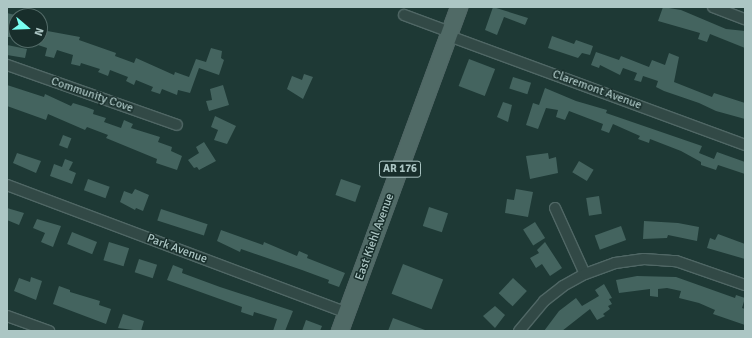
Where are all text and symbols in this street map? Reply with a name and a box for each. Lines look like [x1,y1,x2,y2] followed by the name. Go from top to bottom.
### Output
[8,8,48,48] north arrow
[31,26,46,37] text: N
[550,67,644,113] street label: Claremont Avenue
[49,74,135,116] street label: Community Cove
[378,160,422,178] road number: AR 176
[353,192,397,282] street label: East Kiehl Avenue
[145,231,209,267] street label: Park Avenue

